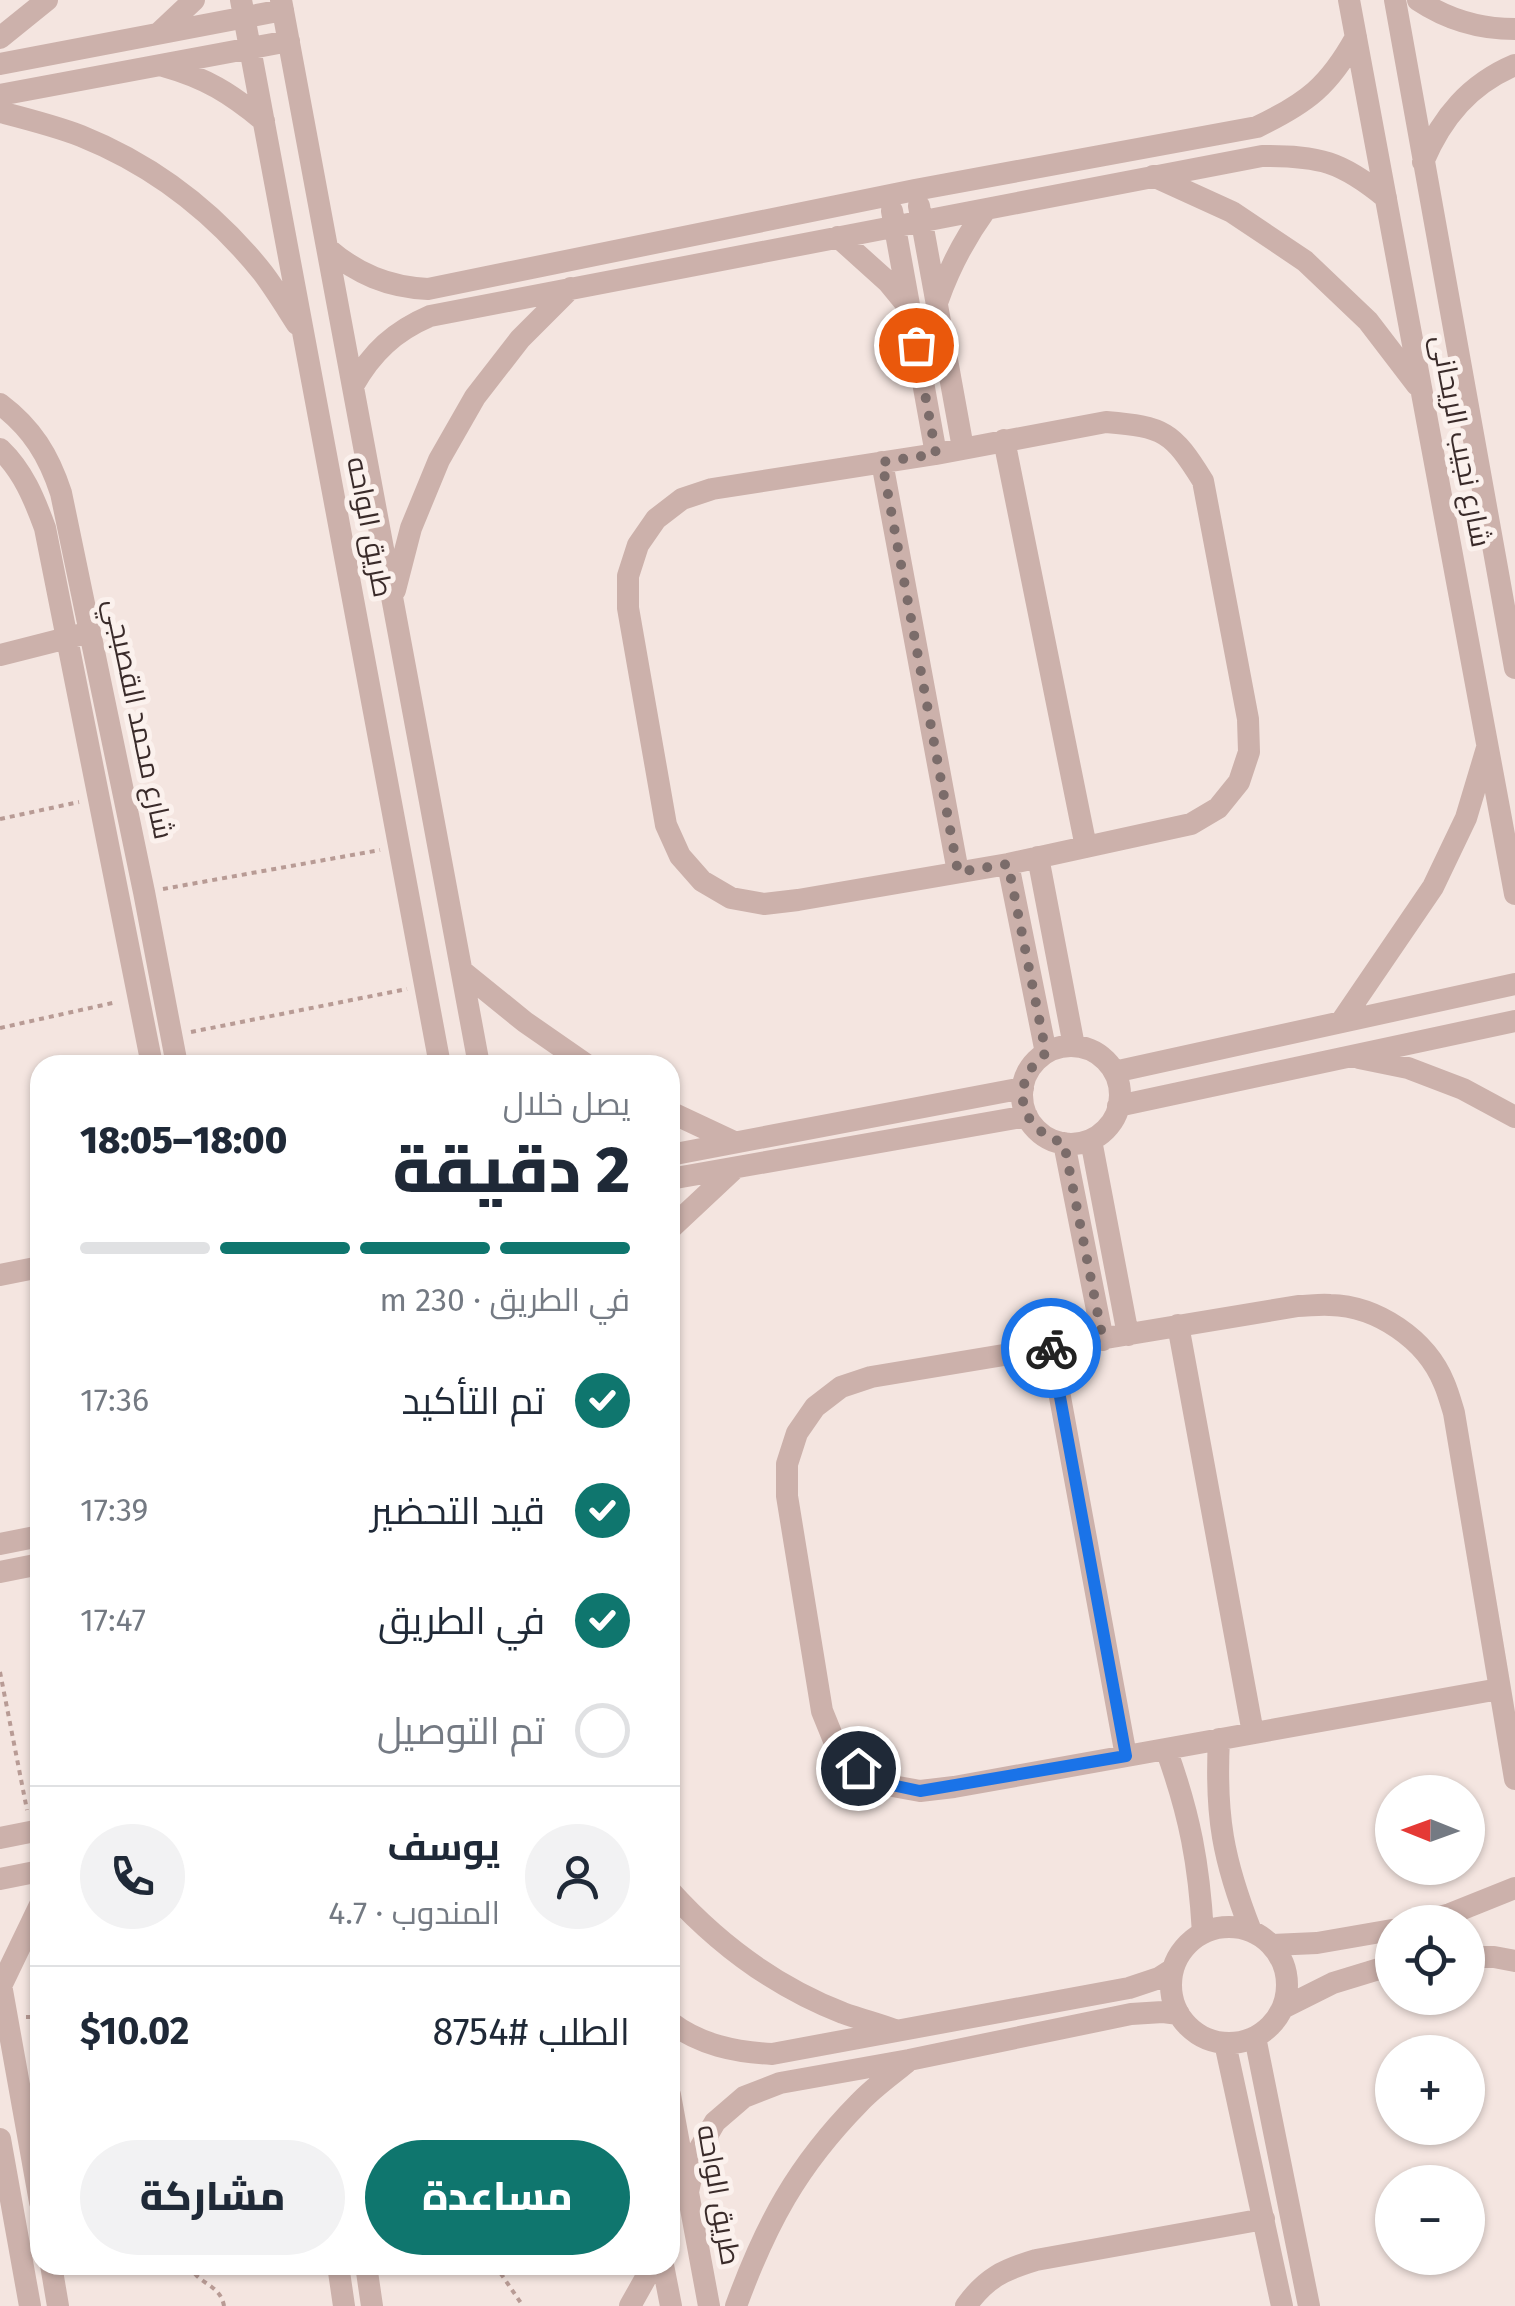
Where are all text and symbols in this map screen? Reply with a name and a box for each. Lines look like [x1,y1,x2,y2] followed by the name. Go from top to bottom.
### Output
[874,303,959,388] pin
[889,318,944,373] icon: bag
[1422,332,1498,550] street label: شارع نجيب الريحانى
[340,454,400,600] street label: طريق الواحه
[93,596,181,843] street label: شارع محمد القصبجي
[503,1085,630,1123] text: يصل خلال
[80,1117,287,1163] text: 18:00–18:05
[392,1131,630,1209] text: 2 دقيقة
[379,1281,630,1319] text: في الطريق · 230 m
[1001,1298,1101,1398] courier
[1024,1321,1079,1376] icon: bike
[575,1373,630,1428] icon: check
[401,1378,545,1424] text: تم التأكيد
[80,1381,149,1419] text: 17:36
[575,1483,630,1538] icon: check
[371,1488,545,1534] text: قيد التحضير
[80,1491,148,1529] text: 17:39
[575,1593,630,1648] icon: check
[378,1598,545,1644] text: في الطريق
[80,1601,146,1639] text: 17:47
[377,1708,545,1754] text: تم التوصيل
[816,1726,901,1811] pin
[831,1741,886,1796] icon: home
[1375,1775,1485,1885] north arrow
[1375,1775,1485,2275] map controls
[80,1824,185,1929] button: phone
[387,1824,500,1870] text: يوسف
[525,1824,630,1929] button: person
[328,1894,500,1932] text: المندوب · 4.7
[1375,1905,1485,2015] button: locate
[80,2008,189,2054] text: $10.02
[432,2009,630,2055] text: الطلب #8754
[1375,2035,1485,2145] button: +
[690,2122,748,2268] street label: طريق الواحه
[80,2140,345,2255] button: مشاركة
[365,2140,630,2255] button: مساعدة
[1375,2165,1485,2275] button: −

